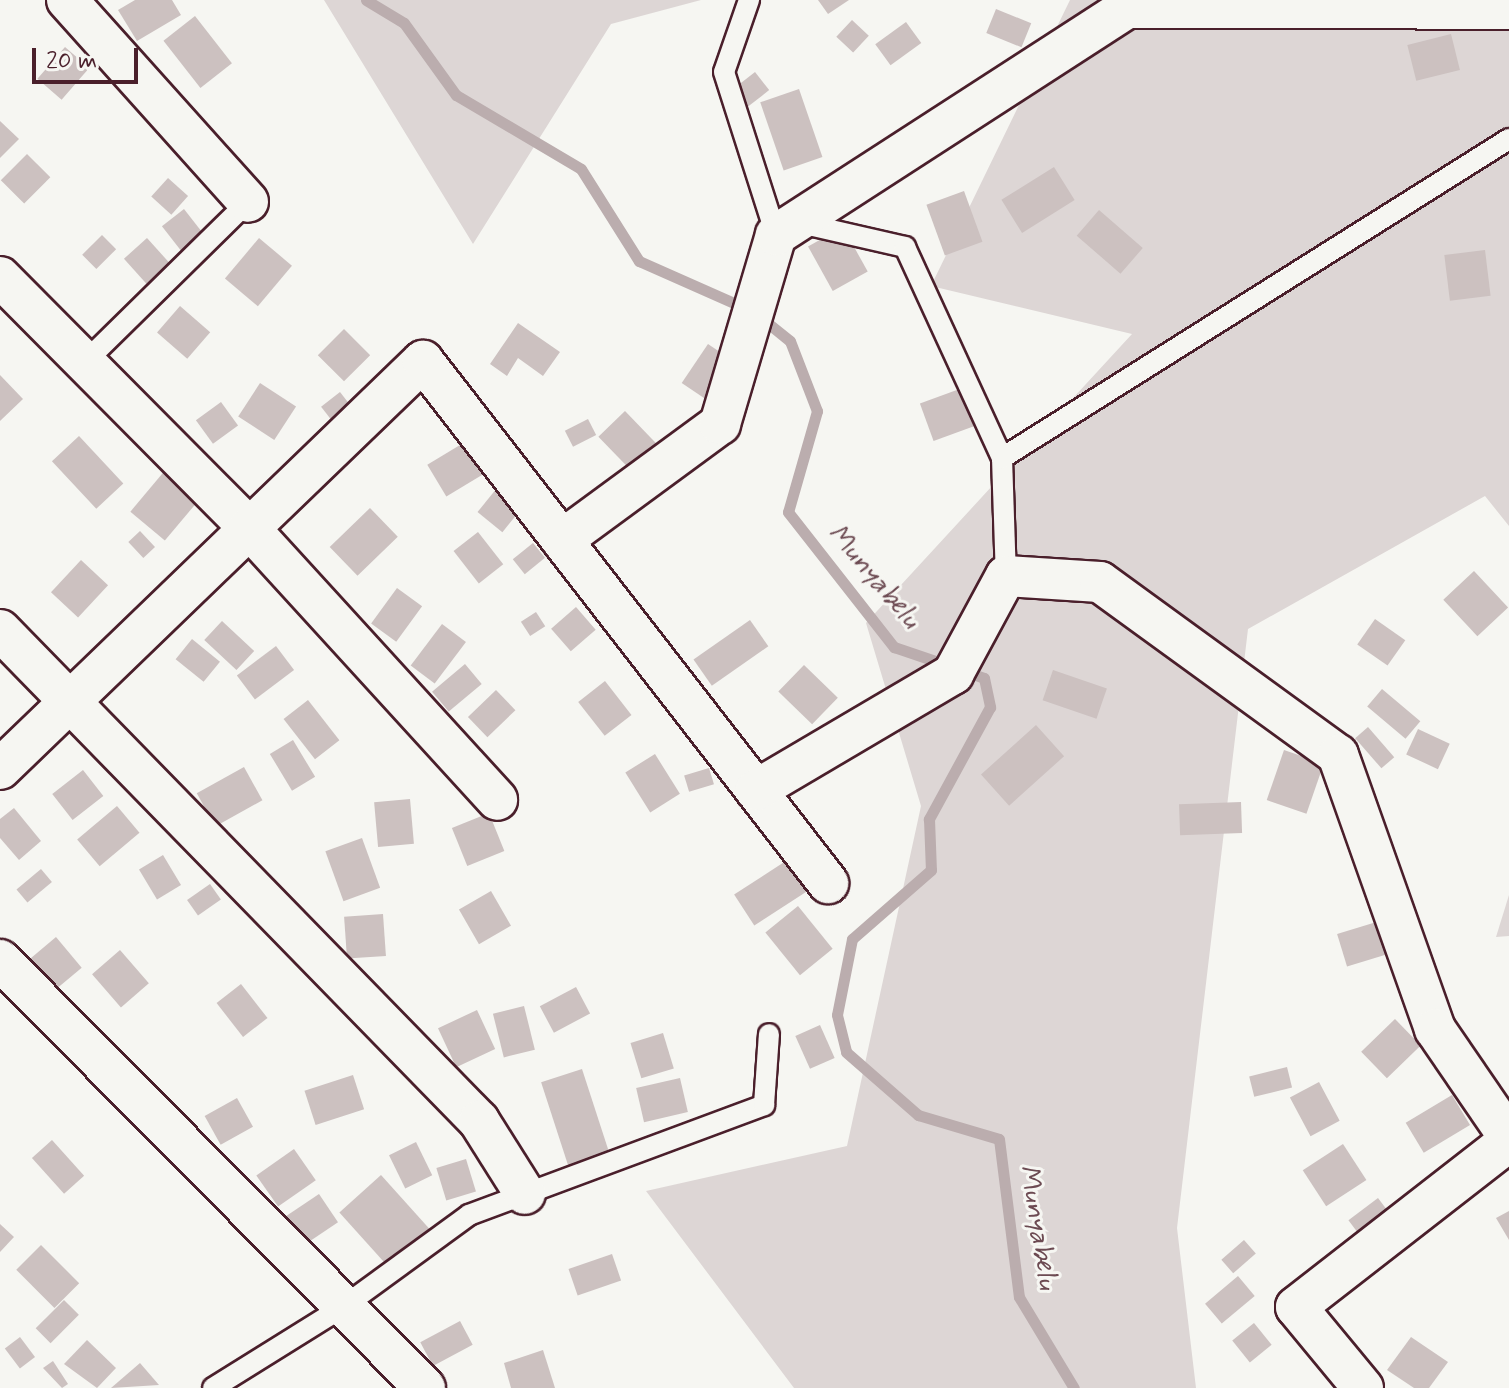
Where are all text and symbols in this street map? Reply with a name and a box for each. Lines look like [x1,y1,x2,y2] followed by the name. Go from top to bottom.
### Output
[36,32,142,82] scale bar
[46,46,97,77] text: 20 m
[820,518,926,636] water label: Munyabelu
[1011,1162,1063,1292] water label: Munyabelu

